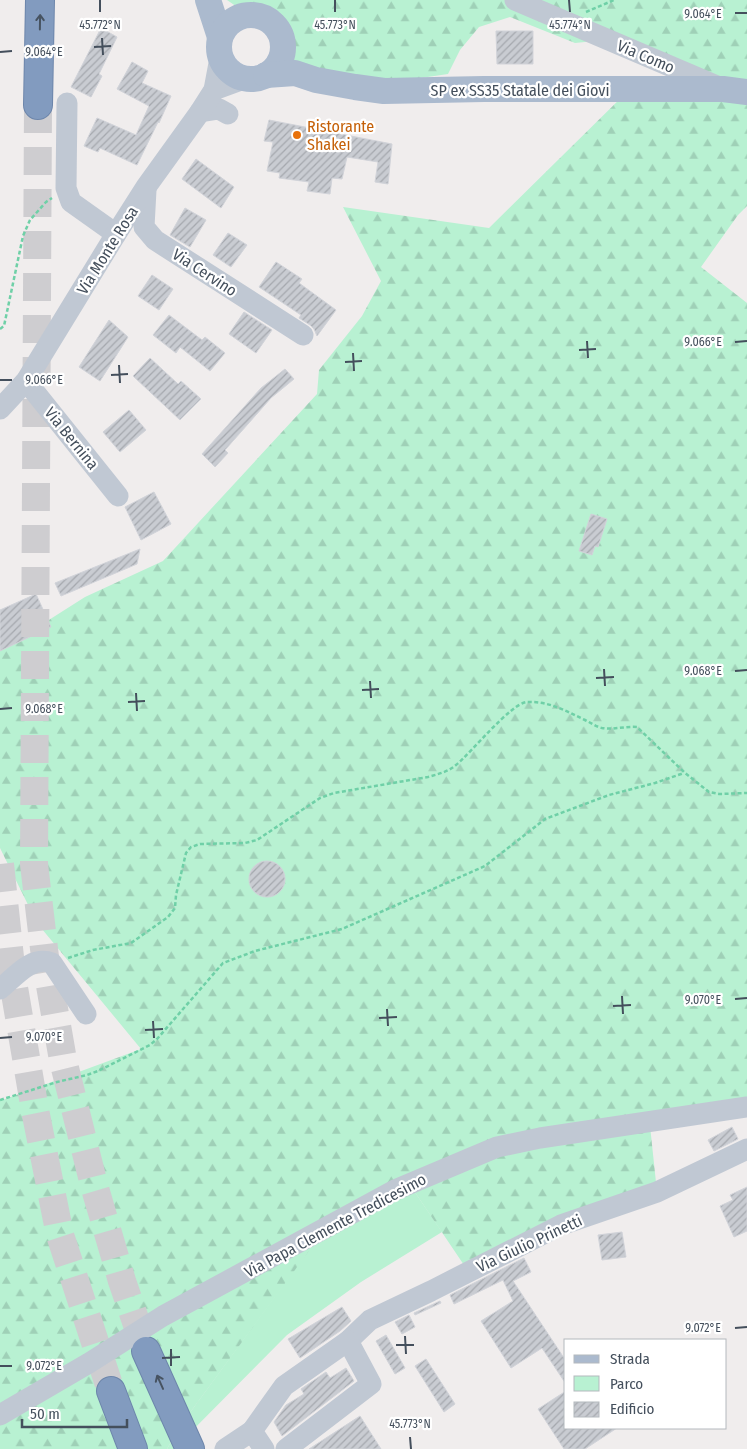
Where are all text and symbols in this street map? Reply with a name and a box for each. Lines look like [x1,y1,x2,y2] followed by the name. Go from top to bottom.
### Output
[684,7,722,21] text: 9.064°E
[35,14,44,30] one-way arrow
[79,18,121,32] text: 45.772°N
[314,18,356,32] text: 45.773°N
[549,18,591,32] text: 45.774°N
[614,36,677,77] street label: Via Como
[25,45,63,59] text: 9.064°E
[430,81,610,100] street label: SP ex SS35 Statale dei Giovi
[307,117,374,154] place label: Ristorante Shakei
[291,129,303,141] marker: Ristorante Shakei
[73,203,142,298] street label: Via Monte Rosa
[169,245,241,300] street label: Via Cervino
[684,335,722,349] text: 9.066°E
[25,373,63,387] text: 9.066°E
[41,403,103,473] street label: Via Bernina
[684,664,722,678] text: 9.068°E
[25,702,63,716] text: 9.068°E
[685,993,722,1007] text: 9.070°E
[26,1030,63,1044] text: 9.070°E
[241,1169,429,1281] street label: Via Papa Clemente Tredicesimo
[473,1211,585,1276] street label: Via Giulio Prinetti
[685,1321,721,1335] text: 9.072°E
[564,1339,727,1429] legend
[610,1350,650,1368] text: Strada
[26,1359,62,1373] text: 9.072°E
[154,1375,164,1390] one-way arrow
[610,1375,643,1393] text: Parco
[22,1396,128,1428] scale bar
[610,1400,655,1418] text: Edificio
[30,1405,60,1423] text: 50 m
[389,1417,431,1431] text: 45.773°N

